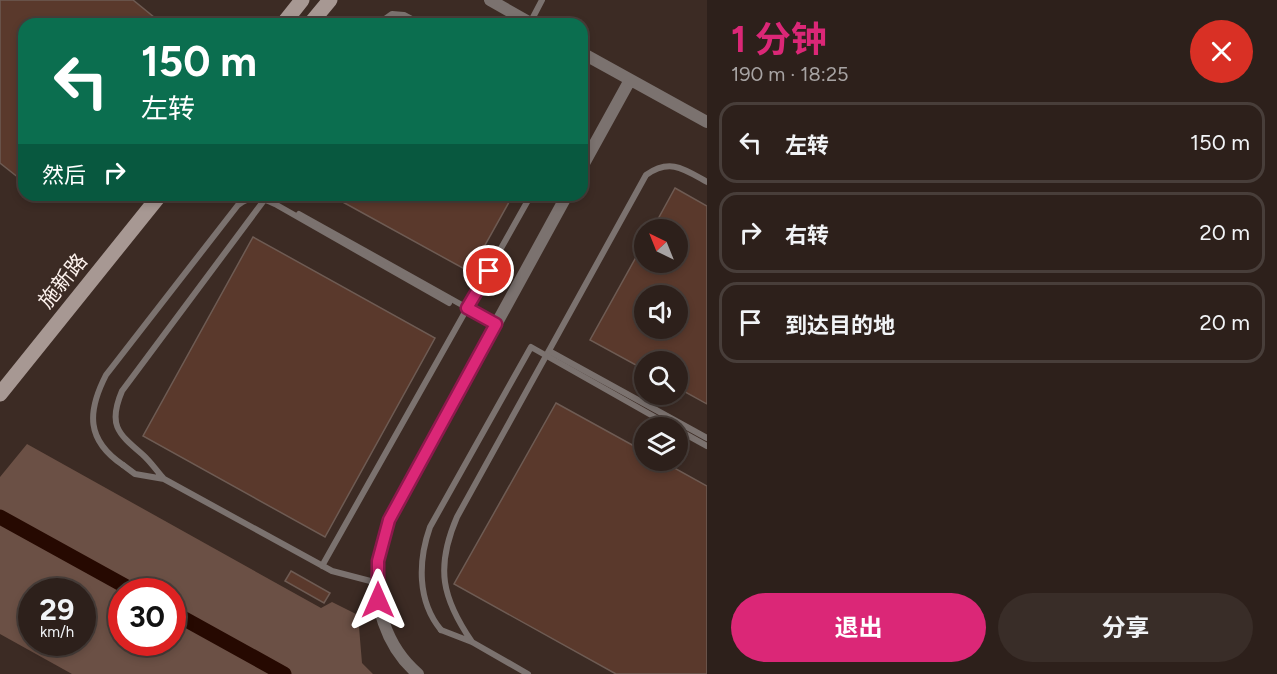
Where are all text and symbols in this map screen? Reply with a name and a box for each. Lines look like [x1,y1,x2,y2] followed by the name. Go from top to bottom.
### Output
[731,18,827,61] text: 1 分钟
[1190,20,1253,83] button: close
[141,36,257,87] text: 150 m
[42,42,120,120] icon: left
[731,62,849,86] text: 190 m · 18:25
[141,92,195,125] text: 左转
[734,126,767,159] icon: left
[1190,129,1250,156] text: 150 m
[785,132,829,159] text: 左转
[98,156,131,189] icon: right
[42,162,86,189] text: 然后
[734,216,767,249] icon: right
[634,219,688,273] north arrow
[634,219,688,471] map controls
[1199,219,1250,246] text: 20 m
[785,222,829,249] text: 右转
[463,245,514,296] pin
[33,248,92,313] street label: 施新路
[472,254,505,287] icon: arrive
[634,285,688,339] button: sound
[734,306,767,339] icon: arrive
[1199,309,1250,336] text: 20 m
[785,312,895,339] text: 到达目的地
[634,351,688,405] button: search
[634,417,688,471] button: layers
[346,568,410,632] position arrow
[108,578,186,656] speed limit sign: 30
[40,591,74,628] text: 29
[731,593,986,662] button: 退出
[998,593,1253,662] button: 分享
[40,623,74,641] text: km/h

